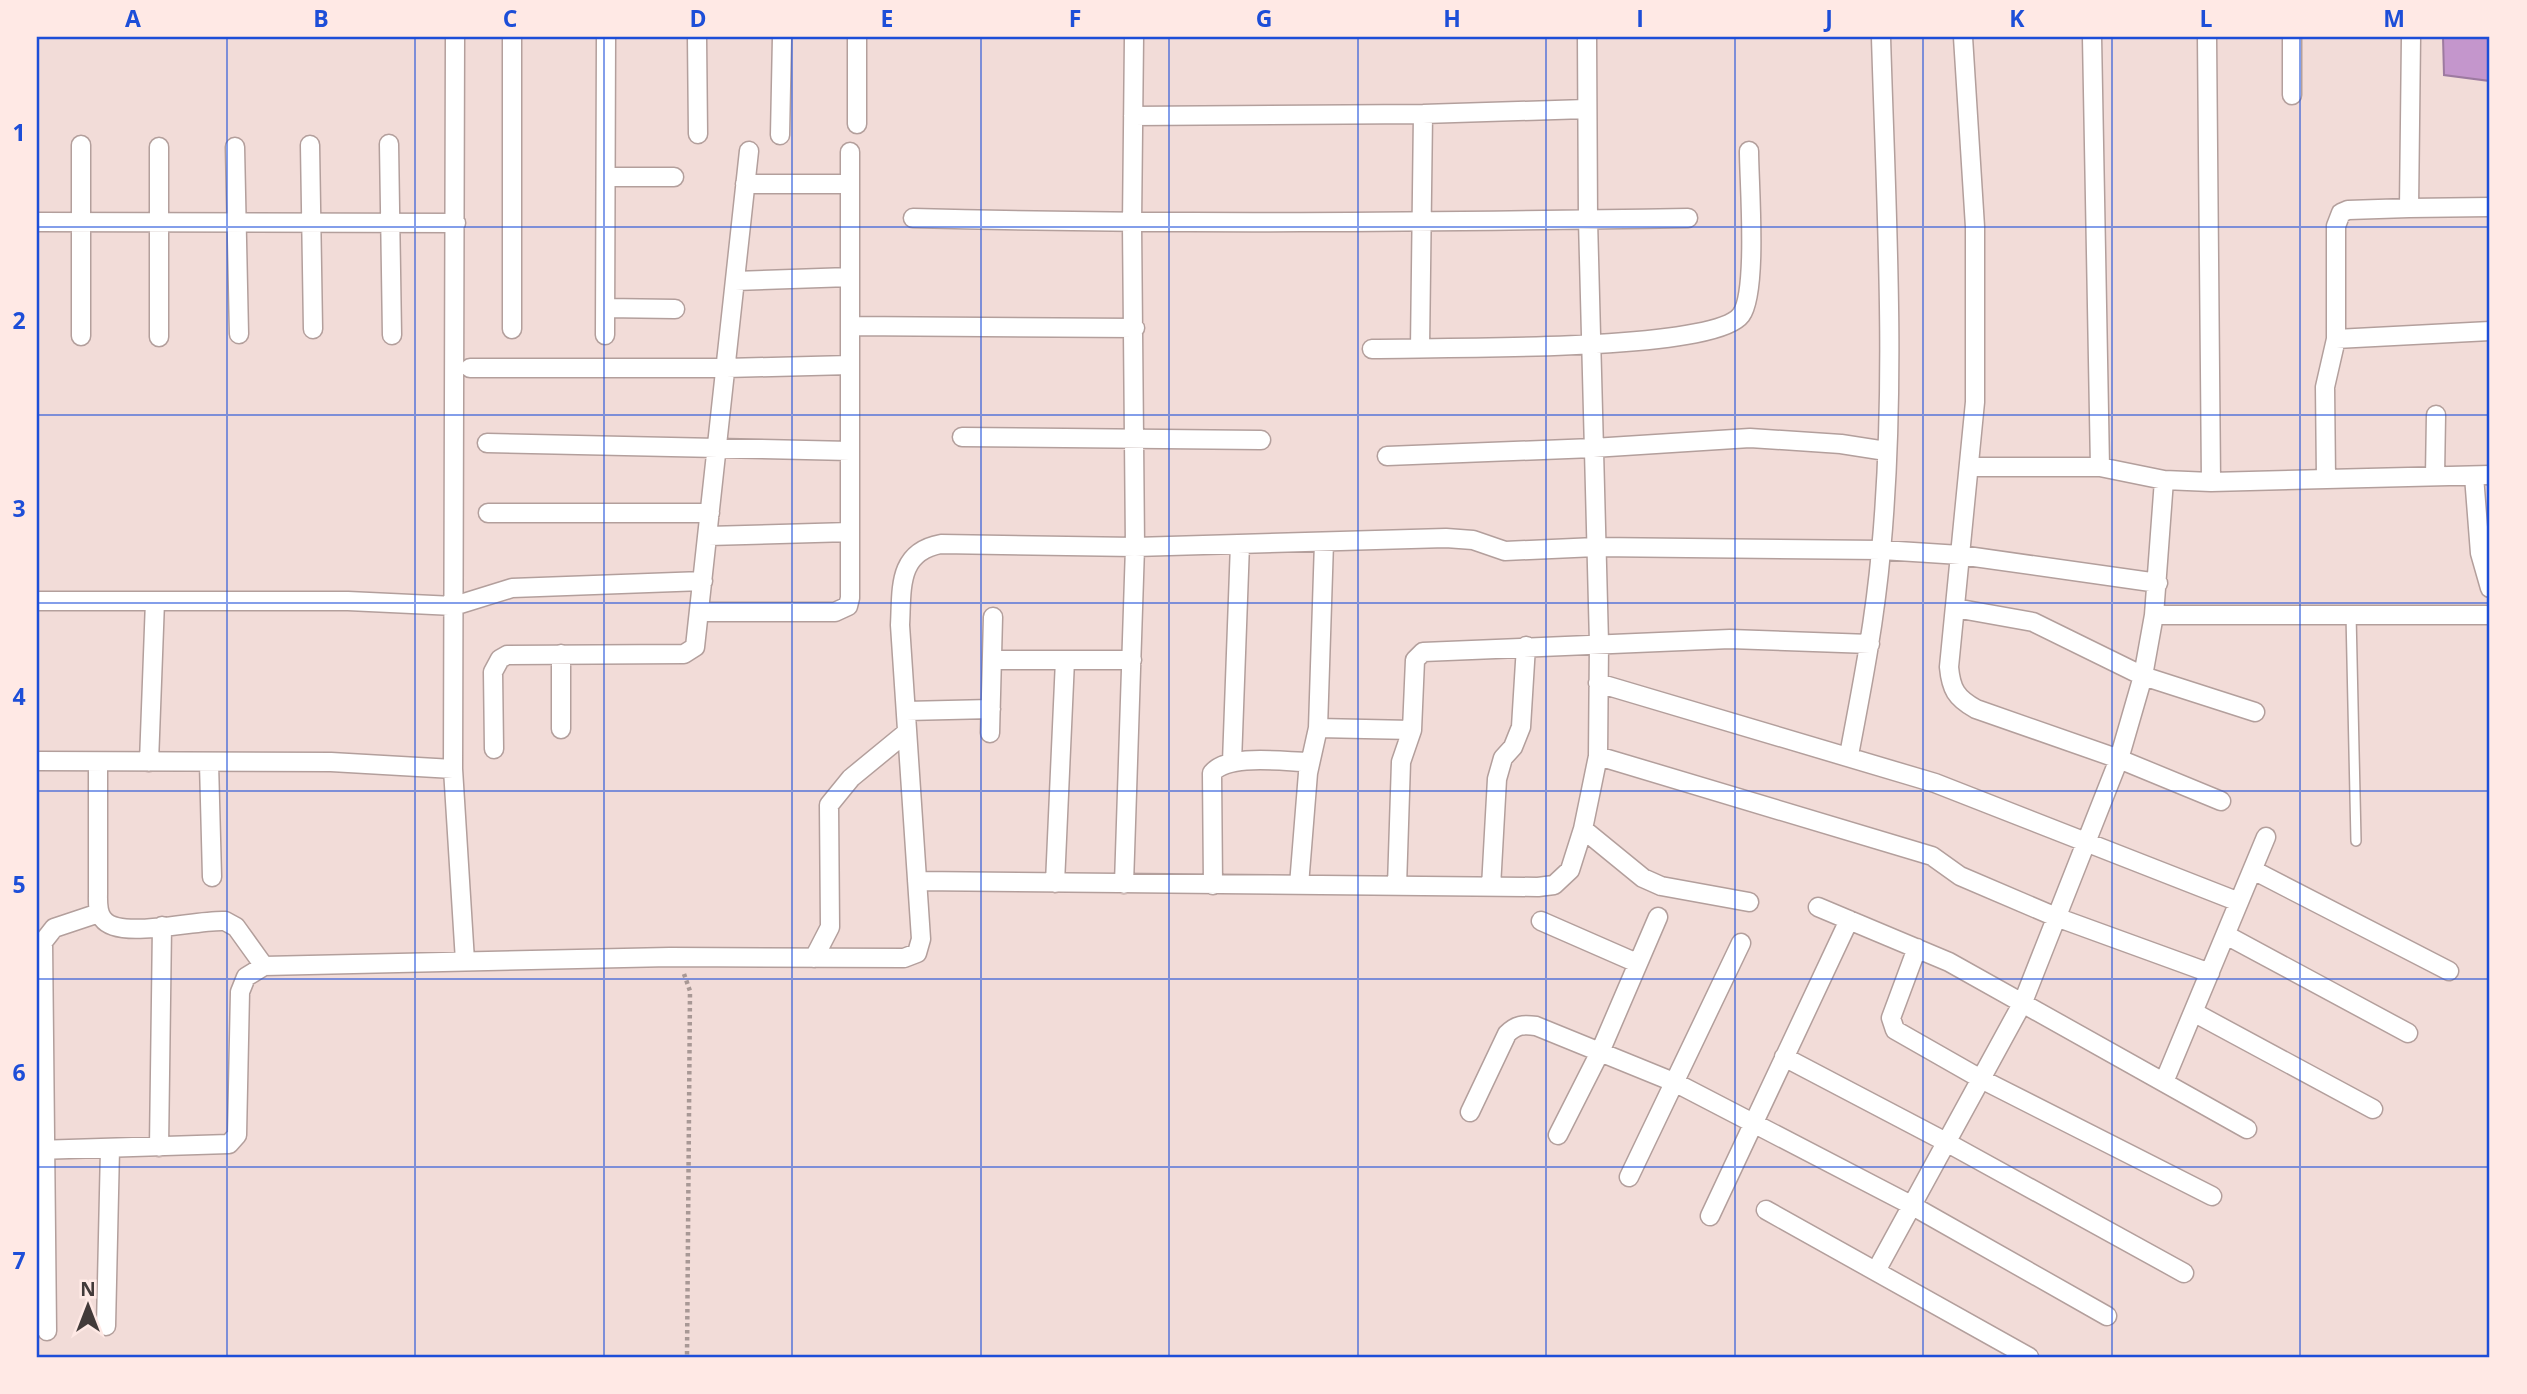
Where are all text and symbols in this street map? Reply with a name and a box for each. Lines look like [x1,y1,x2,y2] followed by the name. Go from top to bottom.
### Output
[125,2,141,34] text: A
[313,2,329,34] text: B
[503,2,517,34] text: C
[689,2,707,34] text: D
[881,2,893,34] text: E
[1069,2,1081,34] text: F
[1256,2,1272,34] text: G
[1443,2,1461,34] text: H
[1636,2,1644,34] text: I
[1823,2,1833,34] text: J
[2009,2,2025,34] text: K
[2200,2,2213,34] text: L
[2383,2,2405,34] text: M
[12,116,26,148] text: 1
[12,304,26,336] text: 2
[12,492,26,524] text: 3
[12,680,26,712] text: 4
[12,868,26,900] text: 5
[12,1056,26,1088] text: 6
[12,1244,26,1276] text: 7
[52,1272,122,1342] north arrow
[80,1276,96,1302] text: N

